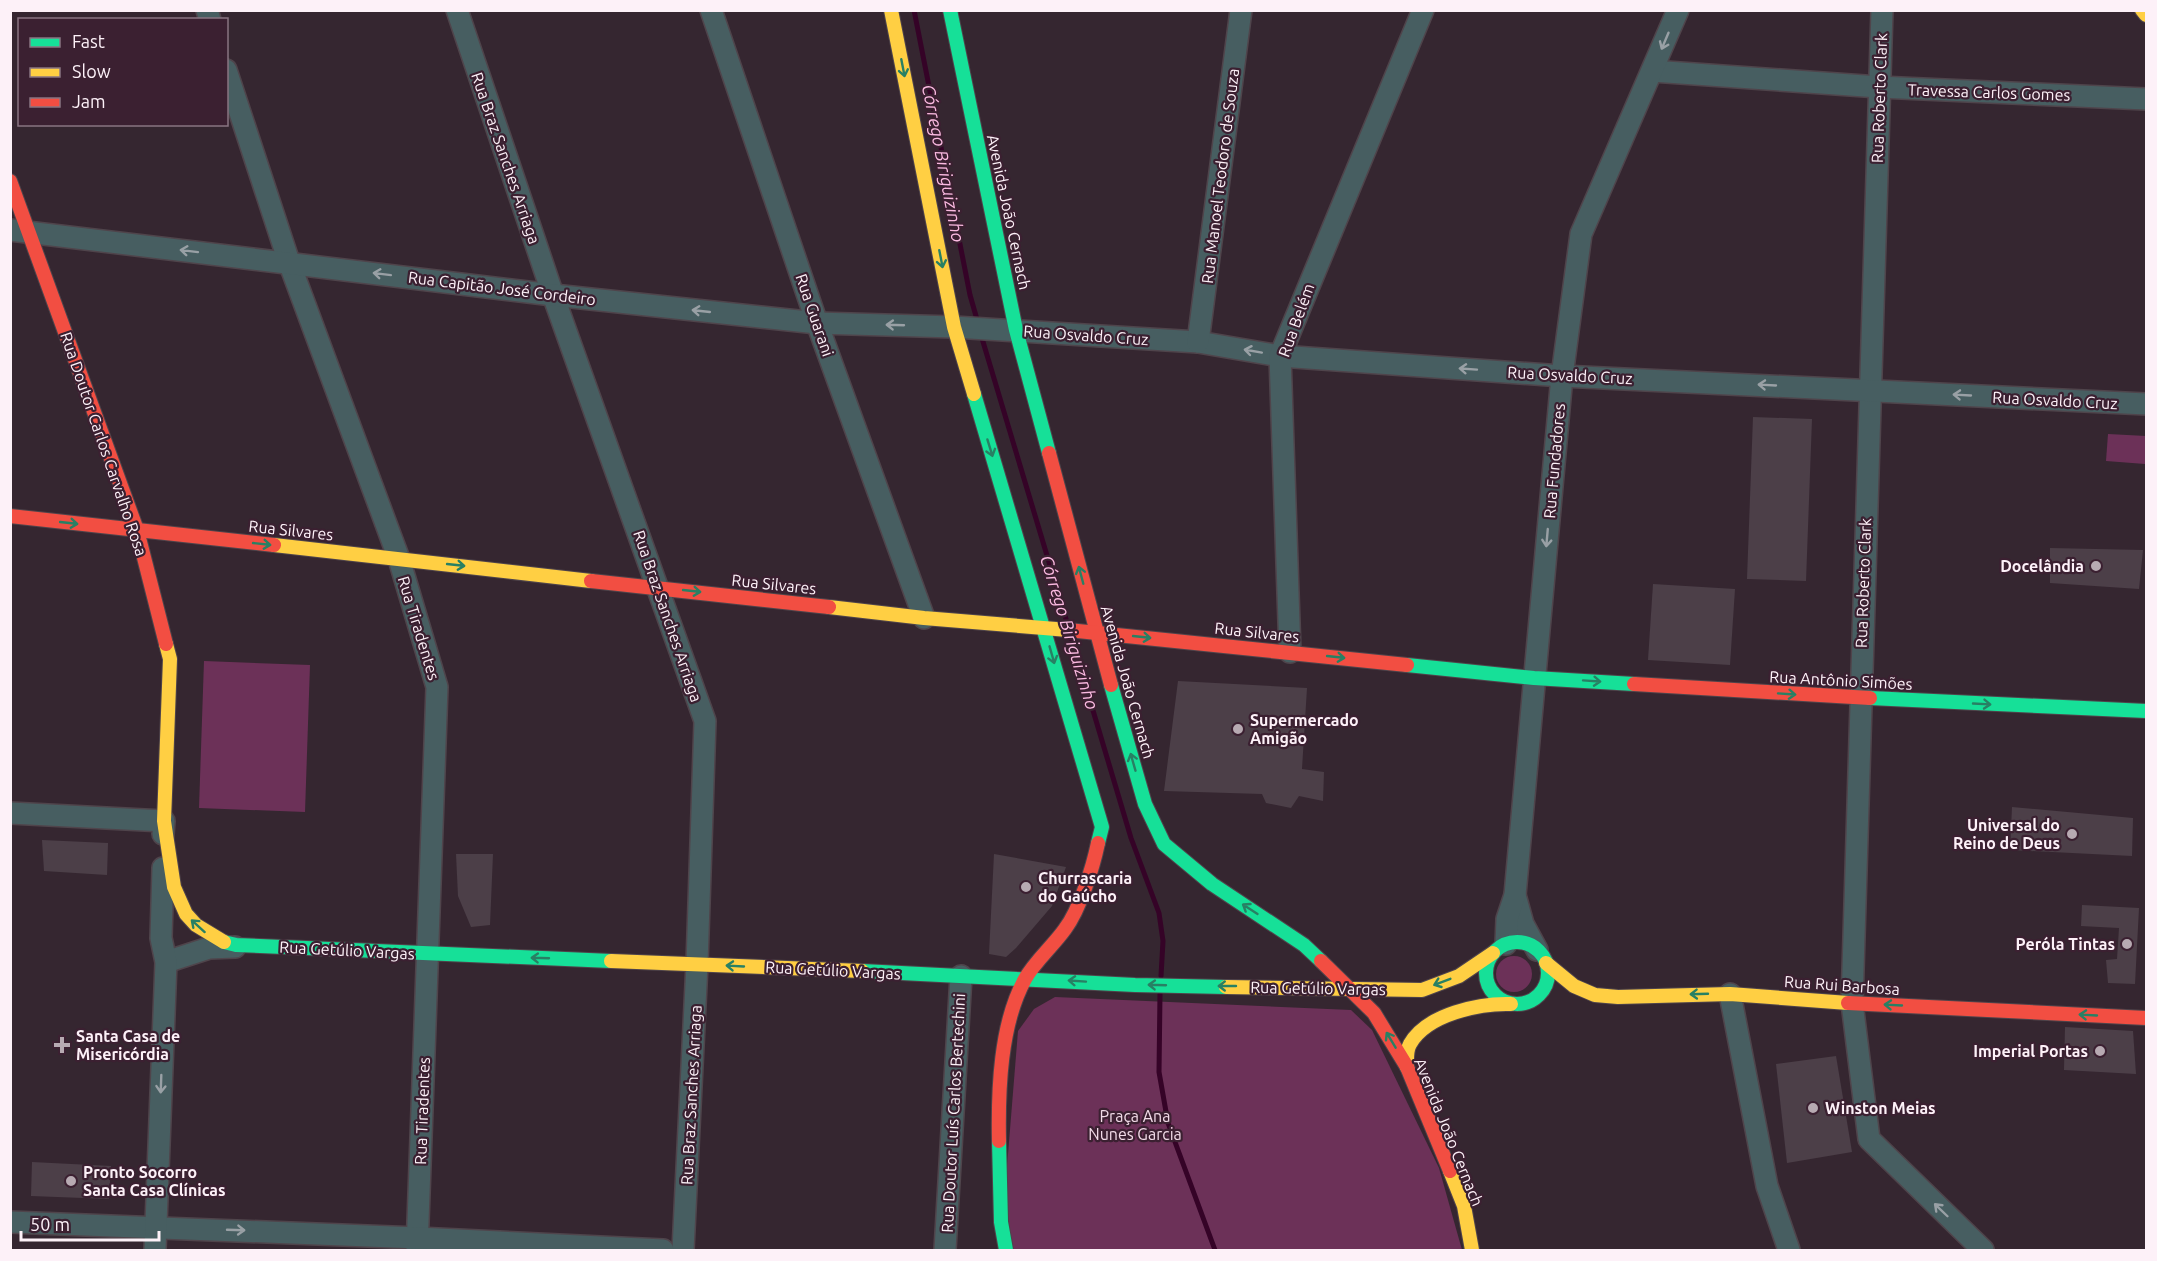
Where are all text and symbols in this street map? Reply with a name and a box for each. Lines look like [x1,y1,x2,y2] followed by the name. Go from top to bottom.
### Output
[18,18,228,126] legend
[72,31,105,51] text: Fast
[1659,31,1670,50] one-way arrow
[1868,33,1890,163] street label: Rua Roberto Clark
[898,58,909,77] one-way arrow
[72,61,111,81] text: Slow
[1198,67,1242,285] street label: Rua Manoel Teodoro de Souza
[468,70,544,246] street label: Rua Braz Sanches Arriaga
[1907,80,2071,104] street label: Travessa Carlos Gomes
[919,82,969,244] water label: Córrego Biriguizinho
[72,91,106,111] text: Jam
[984,133,1034,291] street label: Avenida João Cernach
[179,245,199,256] one-way arrow
[936,249,947,268] one-way arrow
[373,268,393,279] one-way arrow
[407,268,597,308] street label: Rua Capitão José Cordeiro
[792,271,838,359] street label: Rua Guarani
[1274,281,1318,359] street label: Rua Belém
[692,305,712,316] one-way arrow
[886,320,906,331] one-way arrow
[1023,322,1149,348] street label: Rua Osvaldo Cruz
[57,330,151,558] street label: Rua Doutor Carlos Carvalho Rosa
[1243,345,1263,356] one-way arrow
[1458,363,1478,374] one-way arrow
[1507,363,1633,387] street label: Rua Osvaldo Cruz
[1758,380,1778,391] one-way arrow
[1992,388,2118,412] street label: Rua Osvaldo Cruz
[1953,389,1973,400] one-way arrow
[1540,403,1568,519] street label: Rua Fundadores
[985,438,996,457] one-way arrow
[58,517,78,528] one-way arrow
[248,517,334,543] street label: Rua Silvares
[1852,518,1874,648] street label: Rua Roberto Clark
[630,528,706,704] street label: Rua Braz Sanches Arriaga
[1541,528,1552,548] one-way arrow
[252,539,272,550] one-way arrow
[1037,552,1103,712] water label: Córrego Biriguizinho
[2000,557,2084,575] place label: Docelândia
[2089,559,2103,573] marker: Docelândia
[446,560,466,571] one-way arrow
[1075,565,1086,584] one-way arrow
[731,571,817,597] street label: Rua Silvares
[395,574,443,682] street label: Rua Tiradentes
[681,586,701,597] one-way arrow
[1098,603,1158,761] street label: Avenida João Cernach
[1214,619,1300,645] street label: Rua Silvares
[1131,632,1151,643] one-way arrow
[1047,645,1058,664] one-way arrow
[1325,651,1345,662] one-way arrow
[1769,667,1913,693] street label: Rua Antônio Simões
[1582,676,1602,687] one-way arrow
[1776,688,1796,699] one-way arrow
[1971,698,1991,709] one-way arrow
[1250,711,1359,747] place label: Supermercado Amigão
[1231,722,1245,736] marker: Supermercado Amigão
[1127,753,1139,772] one-way arrow
[1953,816,2060,852] place label: Universal do Reino de Deus
[2065,827,2079,841] marker: Universal do Reino de Deus
[1038,869,1132,905] place label: Churrascaria do Gaúcho
[1019,880,1033,894] marker: Churrascaria do Gaúcho
[1242,903,1258,915] one-way arrow
[191,919,206,933] one-way arrow
[2016,935,2115,953] place label: Peróla Tintas
[279,937,415,963] street label: Rua Getúlio Vargas
[2120,937,2134,951] marker: Peróla Tintas
[531,952,551,964] one-way arrow
[765,957,901,983] street label: Rua Getúlio Vargas
[726,960,746,971] one-way arrow
[1784,972,1900,998] street label: Rua Rui Barbosa
[1067,976,1087,987] one-way arrow
[1433,977,1452,988] one-way arrow
[1250,978,1386,998] street label: Rua Getúlio Vargas
[1148,980,1168,991] one-way arrow
[1218,980,1238,992] one-way arrow
[1689,989,1709,1000] one-way arrow
[938,993,968,1233] street label: Rua Doutor Luís Carlos Bertechini
[1884,1000,1904,1011] one-way arrow
[677,1005,705,1185] street label: Rua Braz Sanches Arriaga
[2079,1009,2099,1020] one-way arrow
[76,1027,180,1063] place label: Santa Casa de Misericórdia
[1384,1032,1396,1049] one-way arrow
[53,1036,71,1054] marker: Santa Casa de Misericórdia
[1973,1042,2088,1060] place label: Imperial Portas
[2093,1044,2107,1058] marker: Imperial Portas
[1411,1055,1487,1209] street label: Avenida João Cernach
[411,1057,433,1165] street label: Rua Tiradentes
[156,1073,167,1093] one-way arrow
[1825,1099,1936,1117] place label: Winston Meias
[1806,1101,1820,1115] marker: Winston Meias
[1088,1107,1182,1143] park label: Praça Ana Nunes Garcia
[83,1163,226,1199] place label: Pronto Socorro Santa Casa Clínicas
[64,1174,78,1188] marker: Pronto Socorro Santa Casa Clínicas
[1934,1202,1949,1217] one-way arrow
[21,1204,159,1242] scale bar
[30,1214,70,1234] text: 50 m
[225,1225,245,1236] one-way arrow

